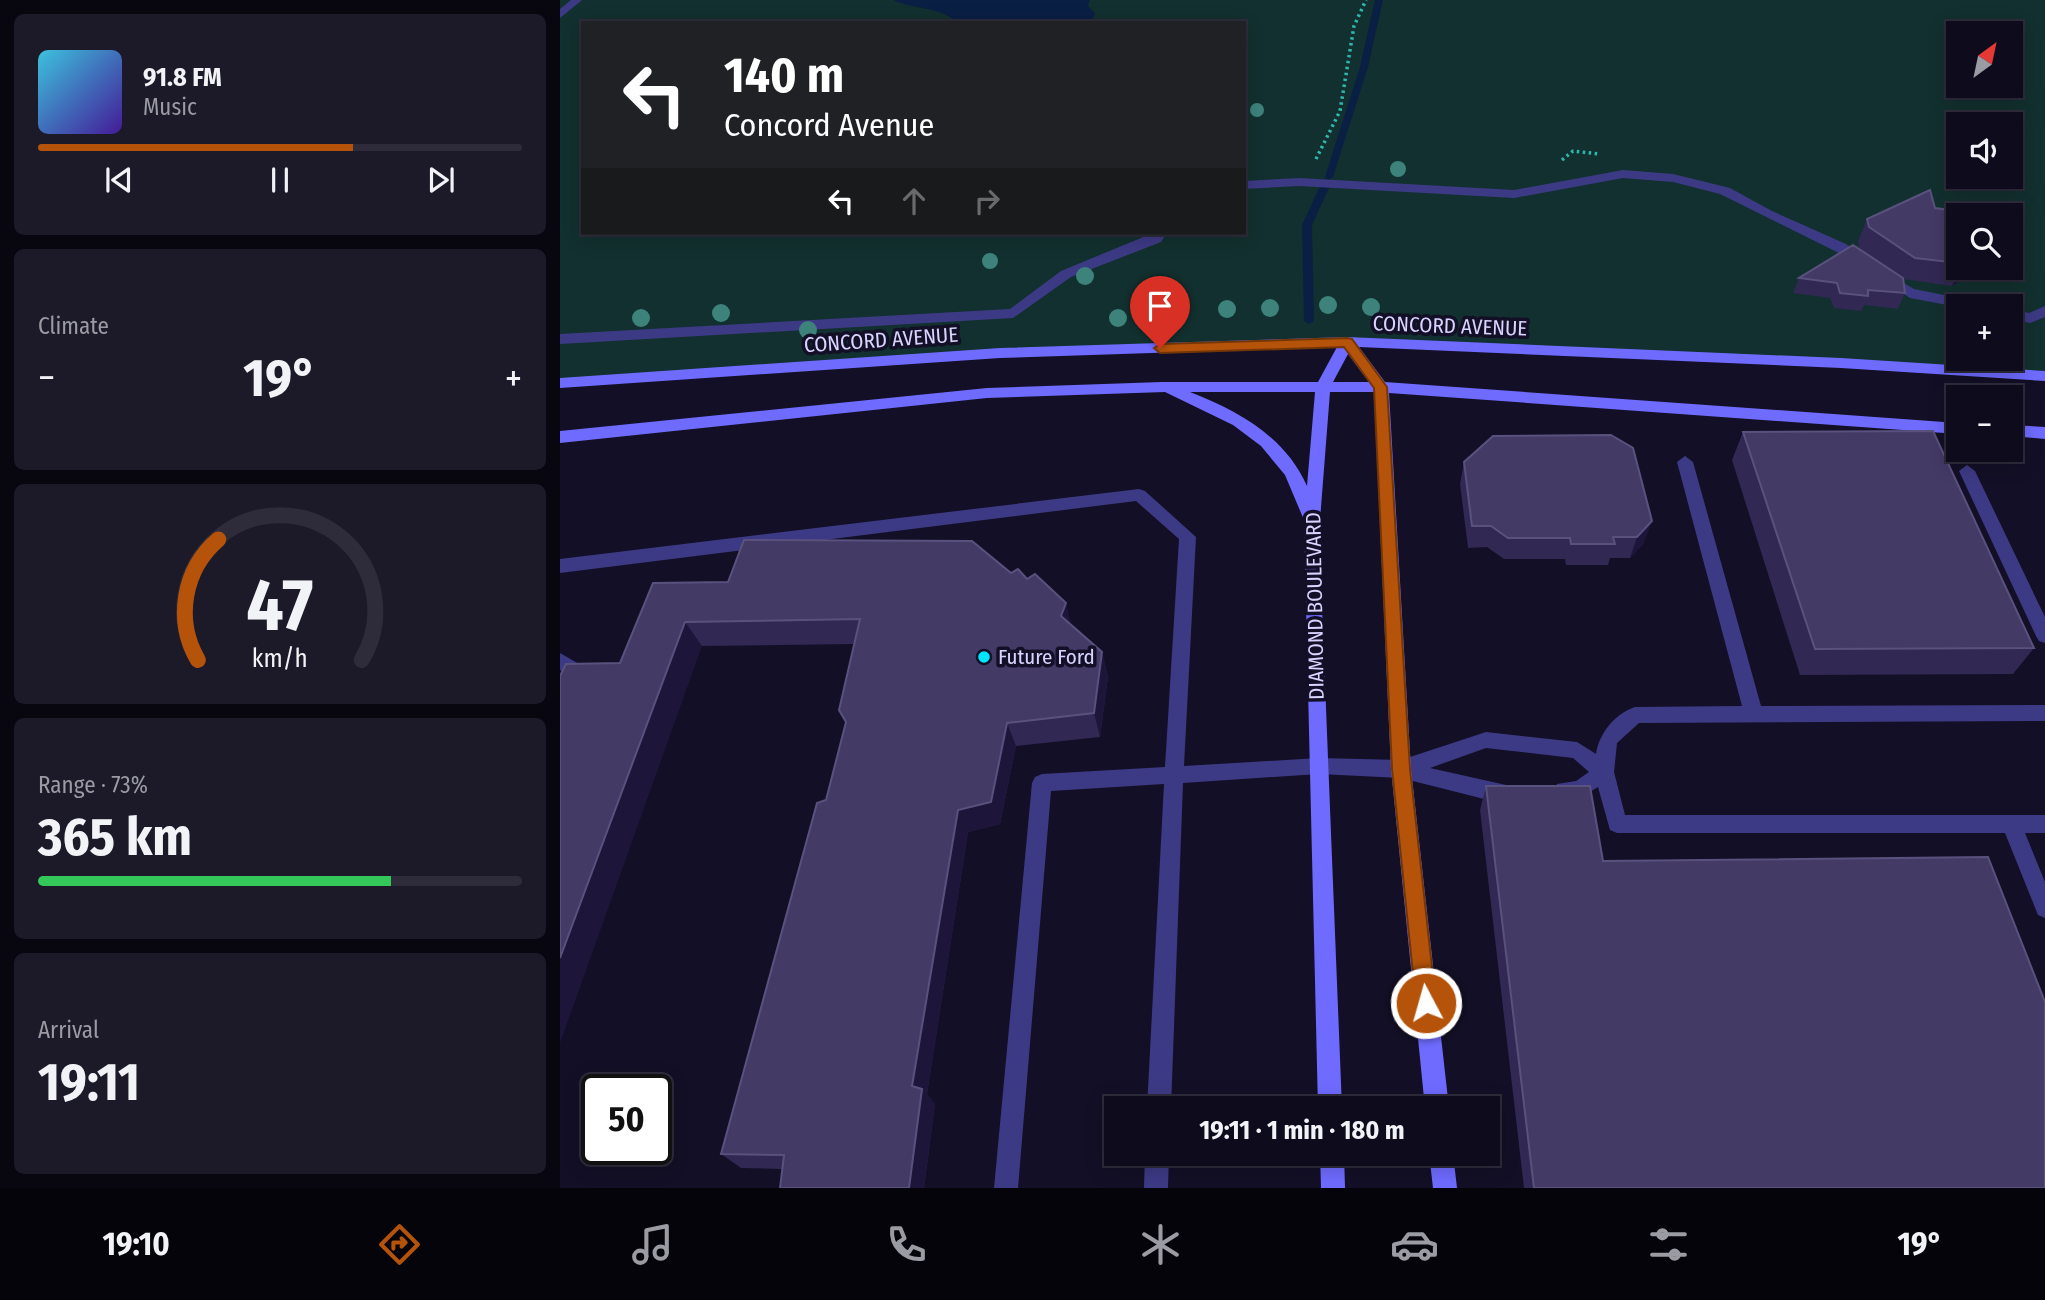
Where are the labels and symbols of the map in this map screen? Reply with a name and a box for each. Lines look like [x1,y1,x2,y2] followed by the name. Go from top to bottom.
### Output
[1946,21,2023,98] north arrow
[1130,276,1190,348] pin
[1372,310,1528,342] street label: CONCORD AVENUE
[803,322,959,358] street label: CONCORD AVENUE
[1300,512,1330,700] street label: DIAMOND BOULEVARD
[998,644,1095,670] place label: Future Ford
[976,649,992,665] marker: Future Ford
[1389,966,1463,1040] position arrow
[581,1074,672,1165] speed limit sign: 50

